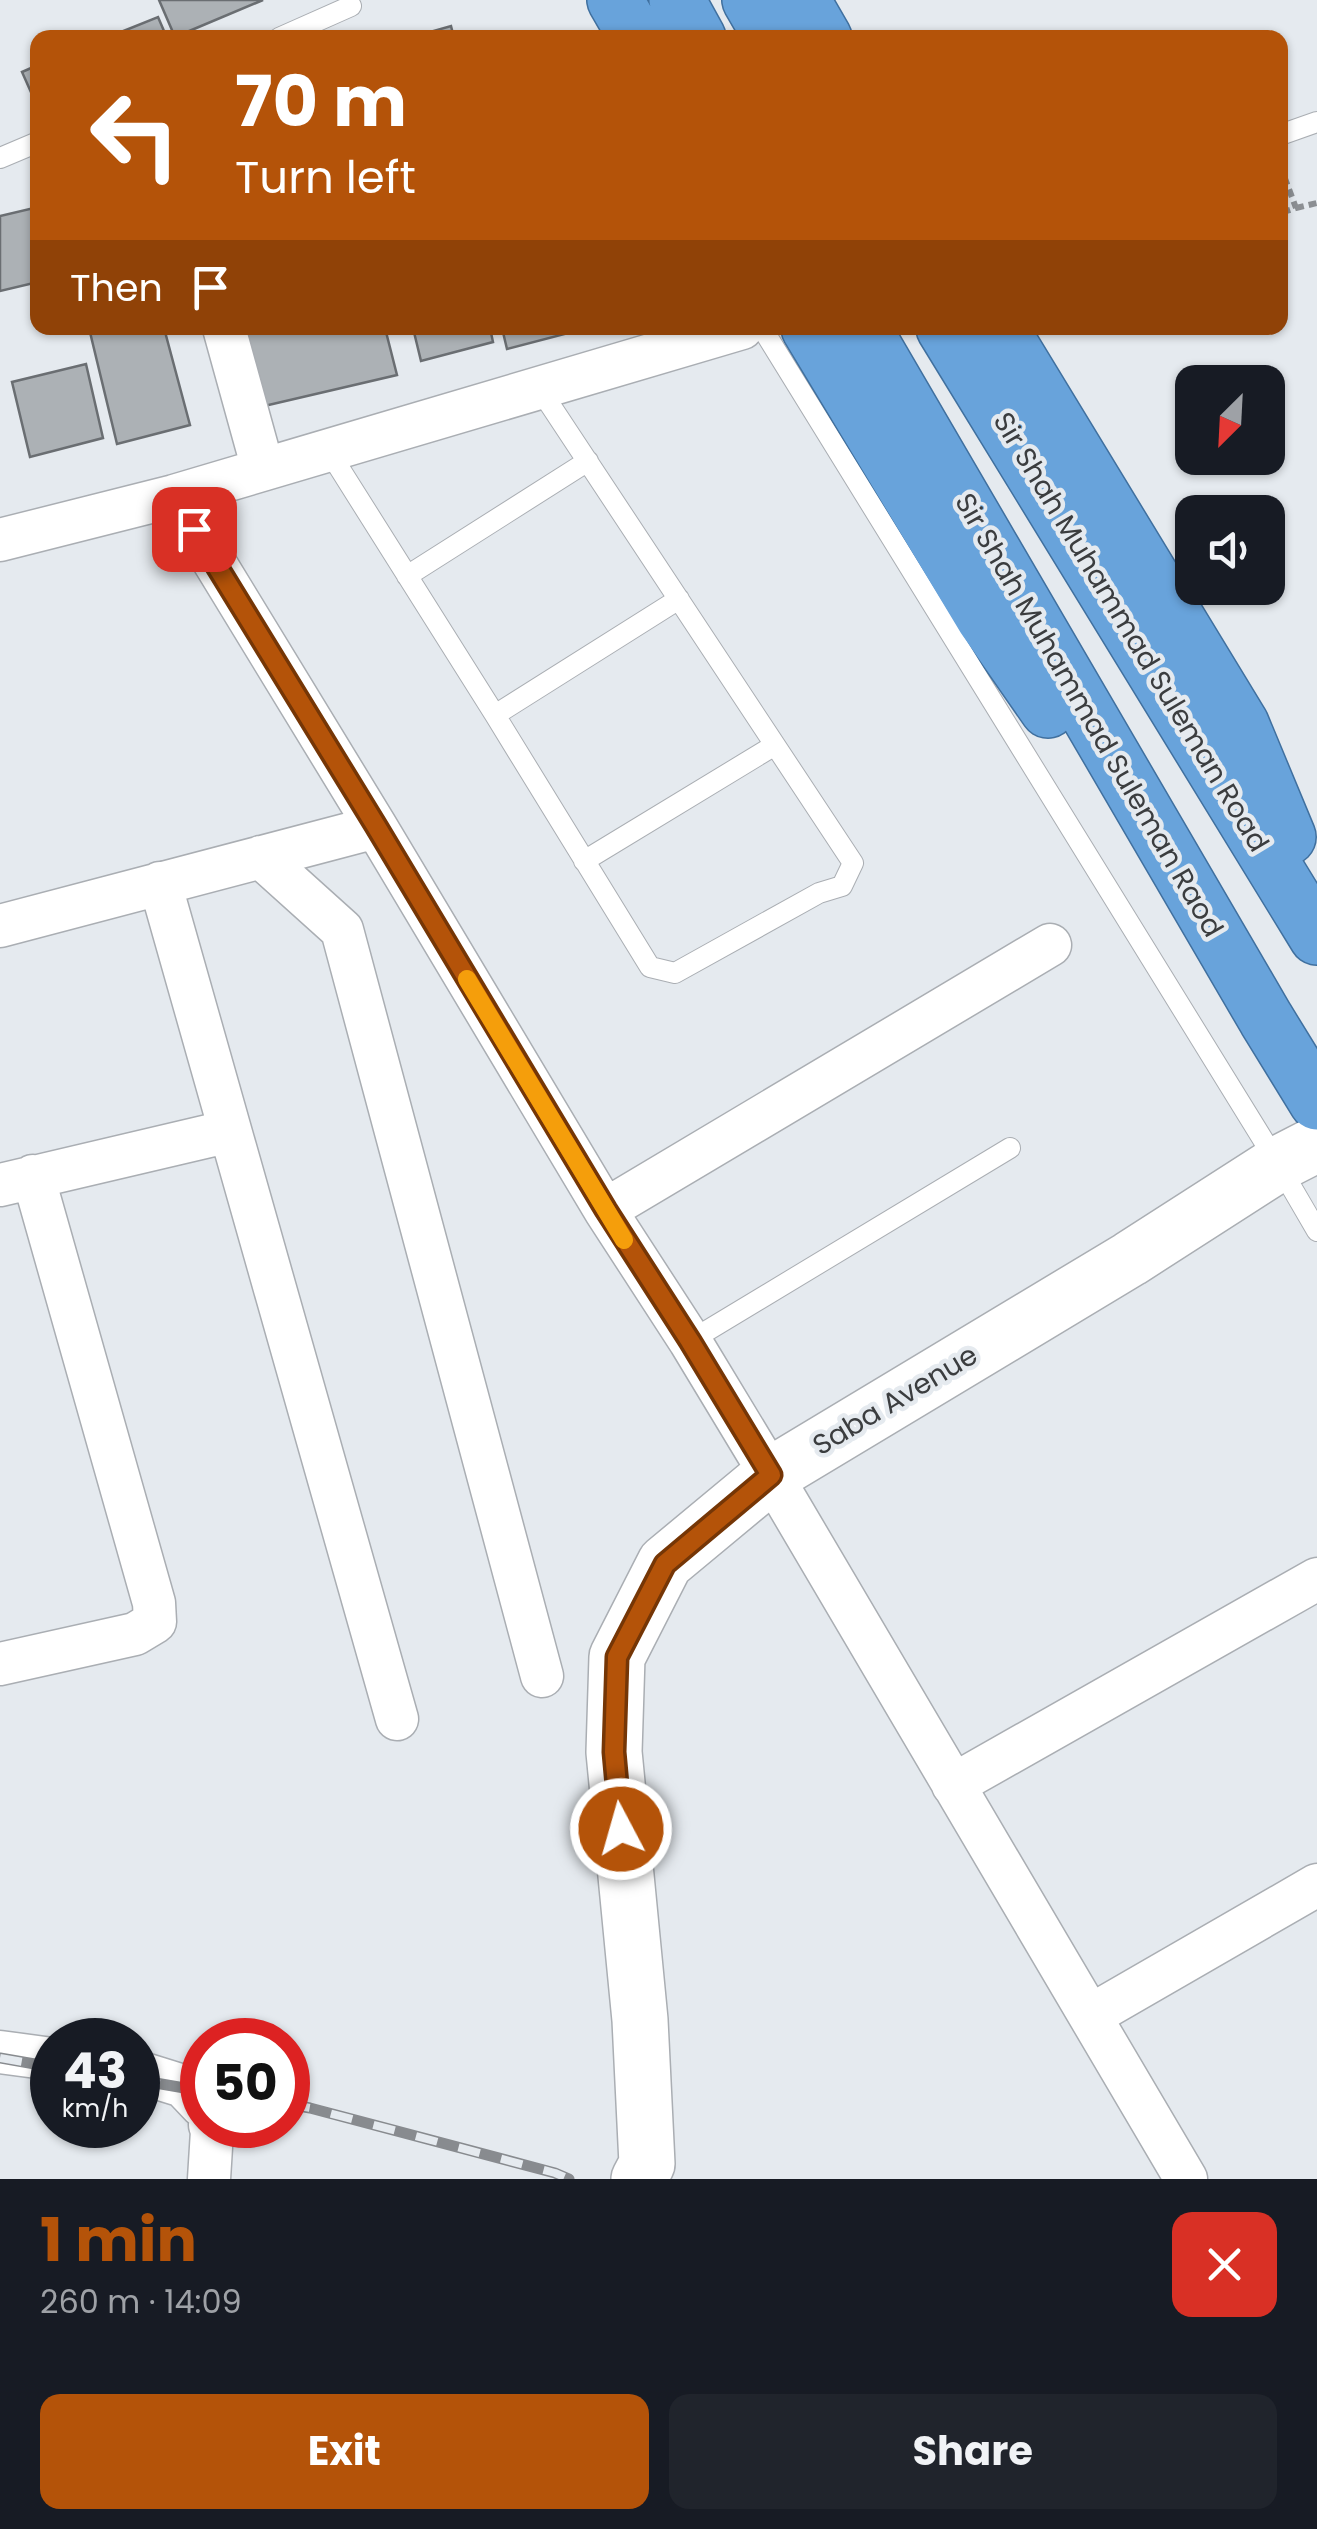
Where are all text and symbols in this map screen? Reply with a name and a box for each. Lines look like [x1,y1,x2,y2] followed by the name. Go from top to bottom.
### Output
[235,52,407,151] text: 70 m
[70,70,200,200] icon: left
[235,146,416,209] text: Turn left
[183,260,238,315] icon: arrive
[70,261,163,314] text: Then
[1175,365,1285,475] north arrow
[1175,365,1285,605] map controls
[984,405,1278,859] street label: Sir Shah Muhammad Suleman Road
[946,486,1232,944] street label: Sir Shah Muhammad Suleman Raod
[152,487,237,572] pin
[1175,495,1285,605] button: sound
[167,502,222,557] icon: arrive
[805,1335,985,1465] street label: Saba Avenue
[569,1777,673,1881] position arrow
[180,2018,310,2148] speed limit sign: 50
[63,2035,127,2106] text: 43
[62,2091,128,2126] text: km/h
[40,2198,197,2282] text: 1 min
[1172,2212,1277,2317] button: close
[40,2279,242,2324] text: 260 m · 14:09
[40,2394,649,2509] button: Exit
[669,2394,1277,2509] button: Share

